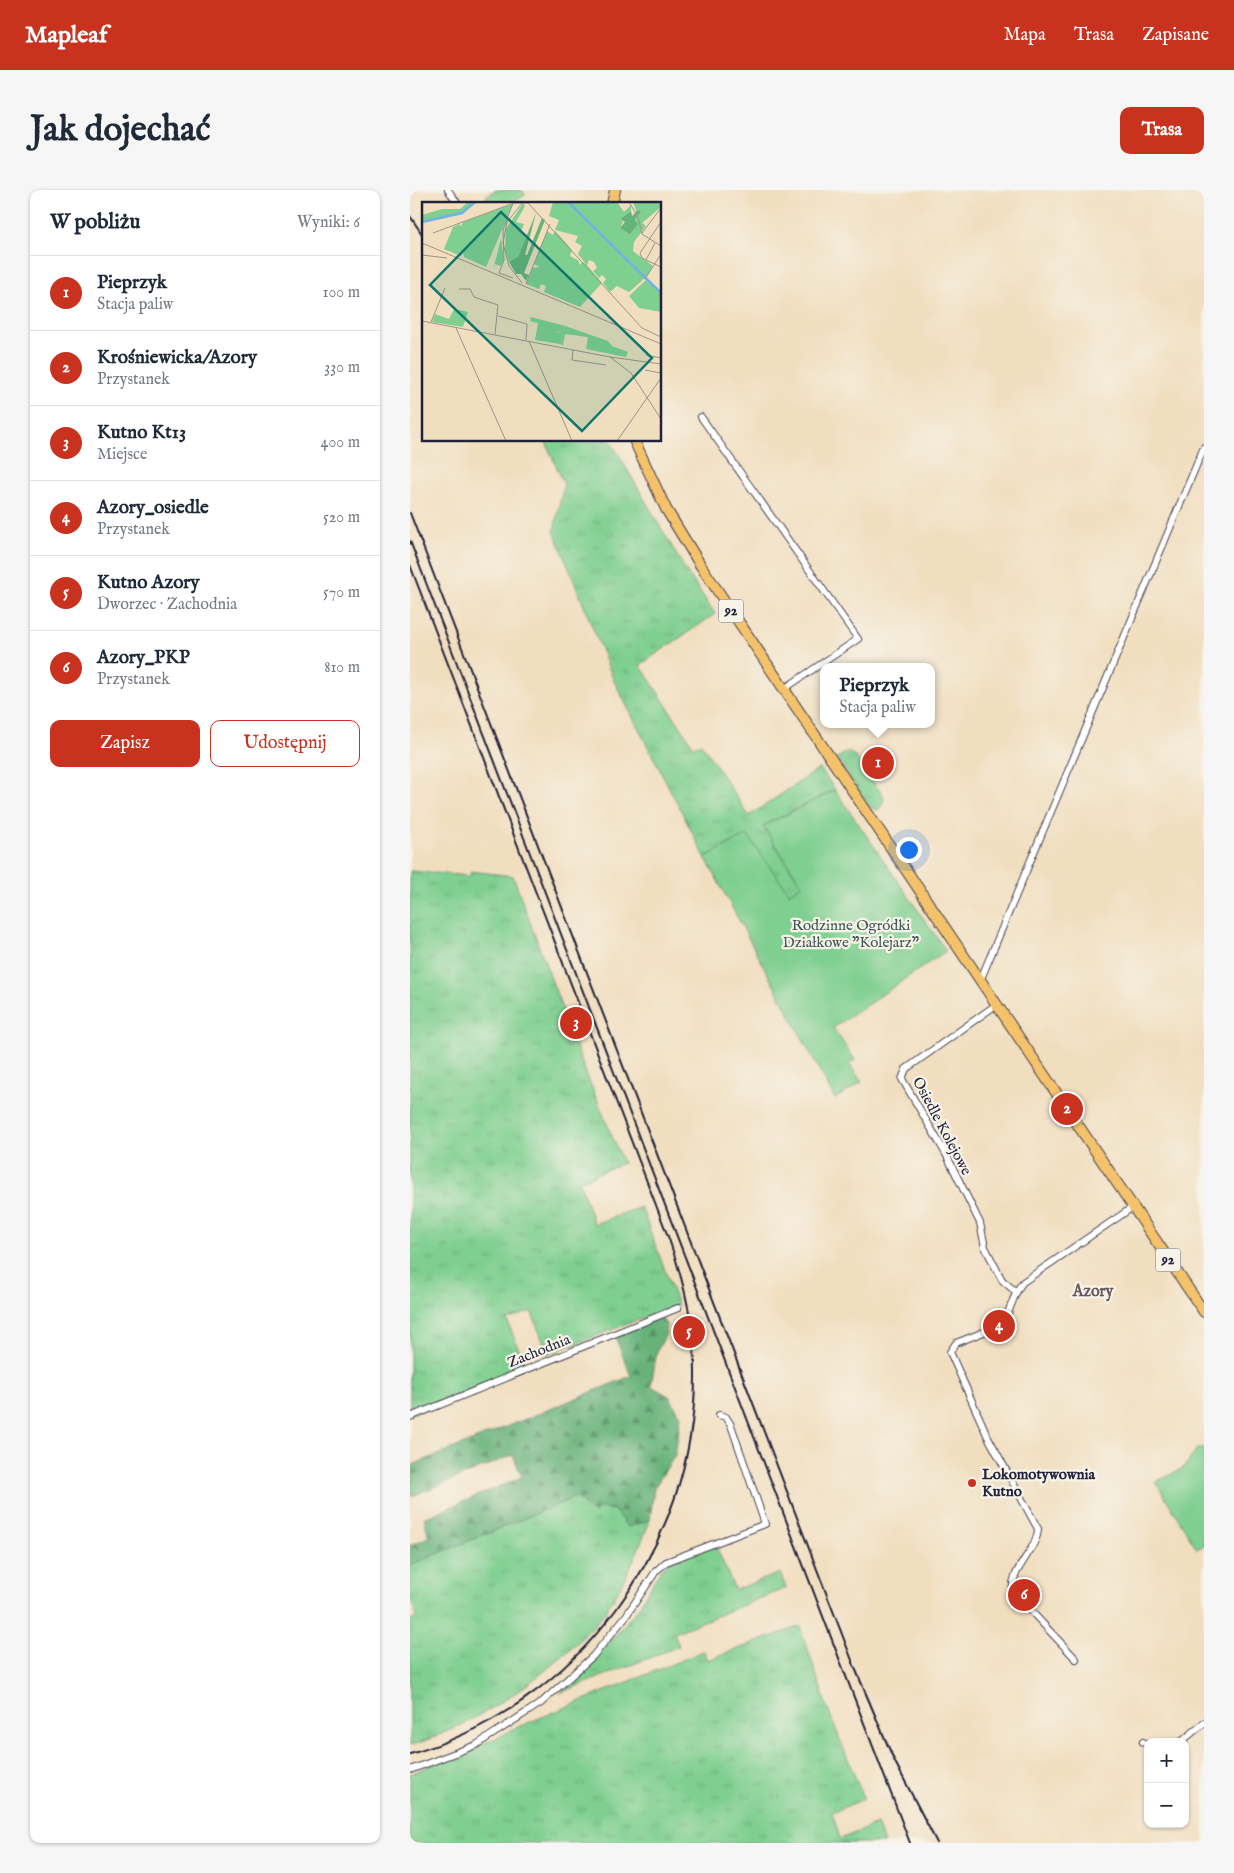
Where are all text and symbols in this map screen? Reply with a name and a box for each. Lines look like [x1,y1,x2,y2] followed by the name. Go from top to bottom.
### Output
[25,20,107,51] text: Mapleaf
[1004,24,1046,47] text: Mapa
[1074,24,1114,47] text: Trasa
[1142,24,1209,47] text: Zapisane
[1120,107,1204,154] button: Trasa
[30,108,210,153] text: Jak dojechać
[422,202,661,441] inset map
[50,209,140,236] text: W pobliżu
[297,213,360,233] text: Wyniki: 6
[97,271,167,295] text: Pieprzyk
[63,283,69,303] text: 1
[323,283,360,303] text: 100 m
[97,295,173,315] text: Stacja paliw
[97,346,257,370] text: Krośniewicka/Azory
[62,358,70,378] text: 2
[324,358,360,378] text: 330 m
[97,370,170,390] text: Przystanek
[97,421,186,445] text: Kutno Kt13
[63,433,69,453] text: 3
[321,433,360,453] text: 400 m
[97,445,147,465] text: Miejsce
[97,496,209,520] text: Azory_osiedle
[62,508,70,528] text: 4
[323,508,360,528] text: 520 m
[97,520,170,540] text: Przystanek
[97,571,200,595] text: Kutno Azory
[63,583,69,603] text: 5
[323,583,360,603] text: 570 m
[97,595,237,615] text: Dworzec · Zachodnia
[718,600,744,622] road number: 92
[97,646,190,670] text: Azory_PKP
[63,658,69,678] text: 6
[324,658,360,678] text: 810 m
[820,663,935,728] popup
[97,670,170,690] text: Przystanek
[839,674,909,698] text: Pieprzyk
[839,698,916,718] text: Stacja paliw
[50,720,200,767] button: Zapisz
[210,720,360,767] button: Udostępnij
[862,744,894,782] pin: 1
[896,837,922,863] your location
[783,916,920,952] park label: Rodzinne Ogródki Działkowe "Kolejarz"
[560,1004,592,1042] pin: 3
[908,1074,976,1179] street label: Osiedle Kolejowe
[1051,1090,1083,1128] pin: 2
[1156,1248,1180,1272] road number: 92
[1072,1282,1114,1302] district label: Azory
[983,1307,1015,1345] pin: 4
[673,1313,705,1351] pin: 5
[505,1330,574,1372] street label: Zachodnia
[982,1465,1095,1501] place label: Lokomotywownia Kutno
[966,1477,978,1489] marker: Lokomotywownia Kutno
[1008,1576,1040,1614] pin: 6
[1144,1738,1189,1828] map controls
[1144,1738,1189,1783] button: +
[1144,1783,1189,1828] button: −

